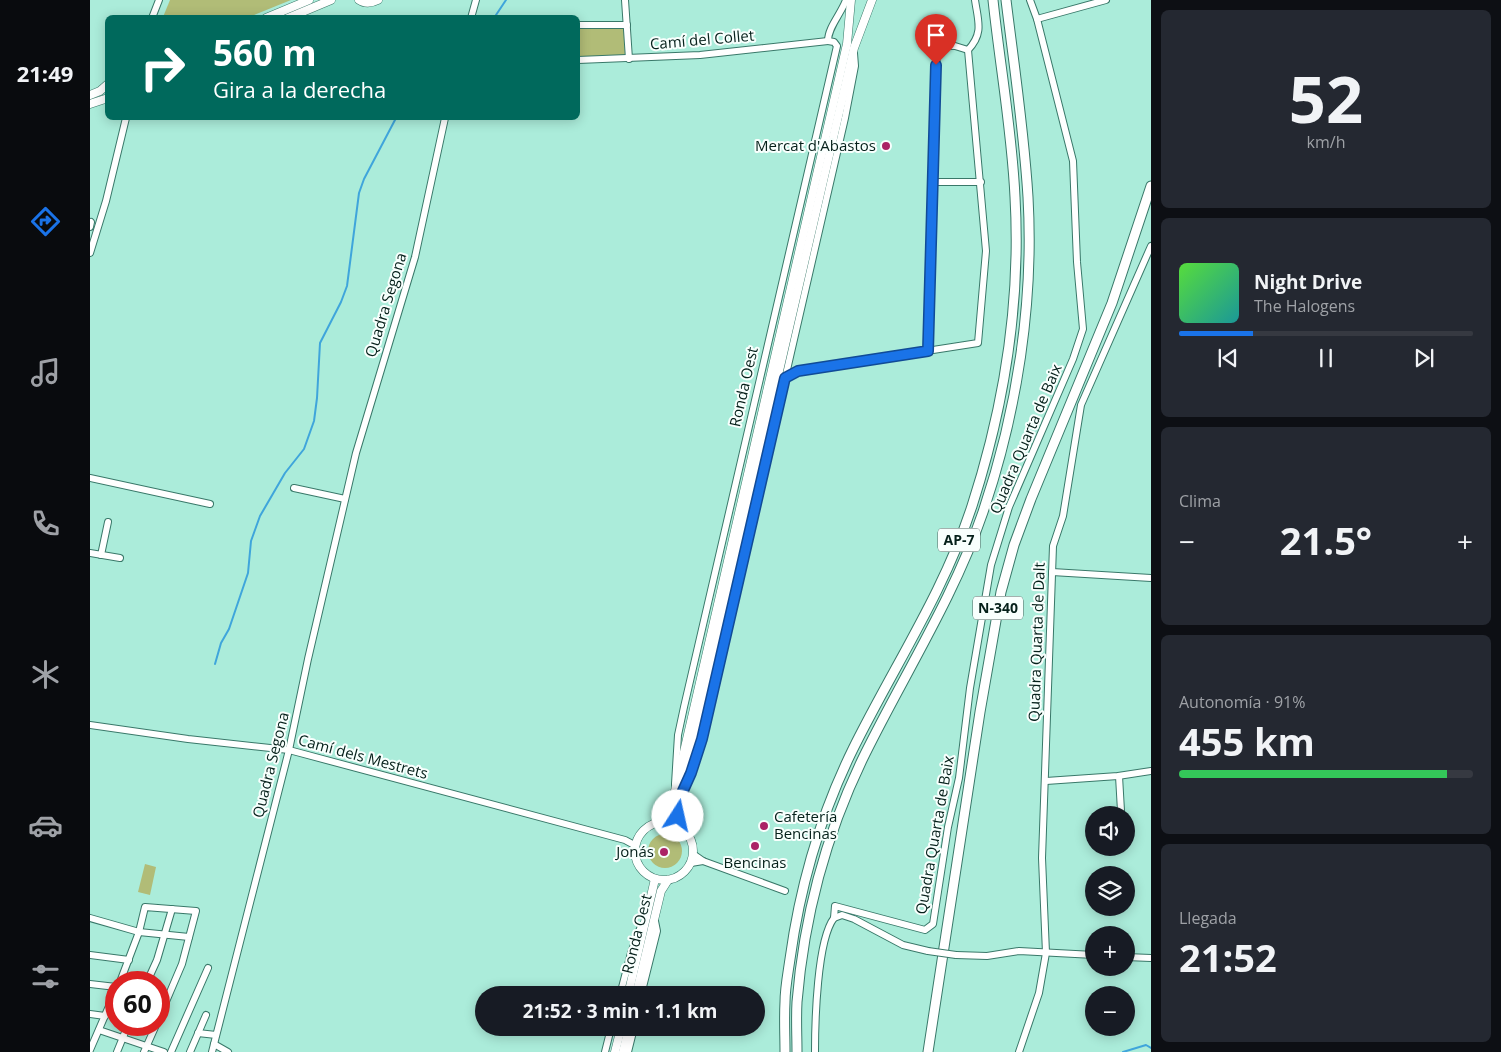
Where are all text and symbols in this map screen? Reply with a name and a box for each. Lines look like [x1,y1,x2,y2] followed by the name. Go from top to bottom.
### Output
[915,14,957,65] pin
[922,21,950,49] icon: arrive
[649,24,755,54] street label: Camí del Collet
[213,29,317,76] text: 560 m
[130,35,195,100] icon: right
[1289,54,1363,142] text: 52
[17,58,73,88] text: 21:49
[213,74,386,104] text: Gira a la derecha
[1307,131,1345,153] text: km/h
[755,135,876,155] place label: Mercat d'Abastos
[880,140,892,152] marker: Mercat d'Abastos
[28,204,63,239] icon: directions
[360,250,410,359] street label: Quadra Segona
[1254,269,1362,295] text: Night Drive
[1254,295,1355,317] text: The Halogens
[1214,344,1242,372] icon: previous
[1312,344,1340,372] icon: pause
[1410,344,1438,372] icon: next
[724,345,762,429] street label: Ronda Oest
[28,355,63,390] icon: music
[984,361,1066,517] street label: Quadra Quarta de Baix
[1179,490,1221,512] text: Clima
[28,506,63,541] icon: phone
[1280,514,1372,566] text: 21.5°
[1179,522,1195,560] text: −
[1457,522,1473,560] text: +
[938,528,980,552] road number: AP-7
[1023,562,1049,722] street label: Quadra Quarta de Dalt
[973,596,1023,620] road number: N-340
[28,657,63,692] icon: climate
[1179,691,1305,713] text: Autonomía · 91%
[247,710,293,820] street label: Quadra Segona
[1179,715,1315,767] text: 455 km
[296,729,430,783] street label: Camí dels Mestrets
[910,754,958,916] street label: Quadra Quarta de Baix
[651,789,703,841] position arrow
[774,806,837,843] place label: Cafetería Bencinas
[1085,806,1135,1036] map controls
[1085,806,1135,856] button: sound
[28,808,63,843] icon: car
[758,820,770,832] marker: Cafetería Bencinas
[749,840,761,852] marker: Bencinas
[614,841,654,861] place label: Jonás
[658,846,670,858] marker: Jonás
[724,852,786,872] place label: Bencinas
[1085,866,1135,916] button: layers
[616,892,656,976] street label: Ronda Oest
[1179,907,1237,929] text: Llegada
[1085,926,1135,976] button: +
[1179,931,1277,983] text: 21:52
[28,959,63,994] icon: filters
[105,971,170,1036] speed limit sign: 60
[1085,986,1135,1036] button: −
[523,998,717,1024] text: 21:52 · 3 min · 1.1 km

